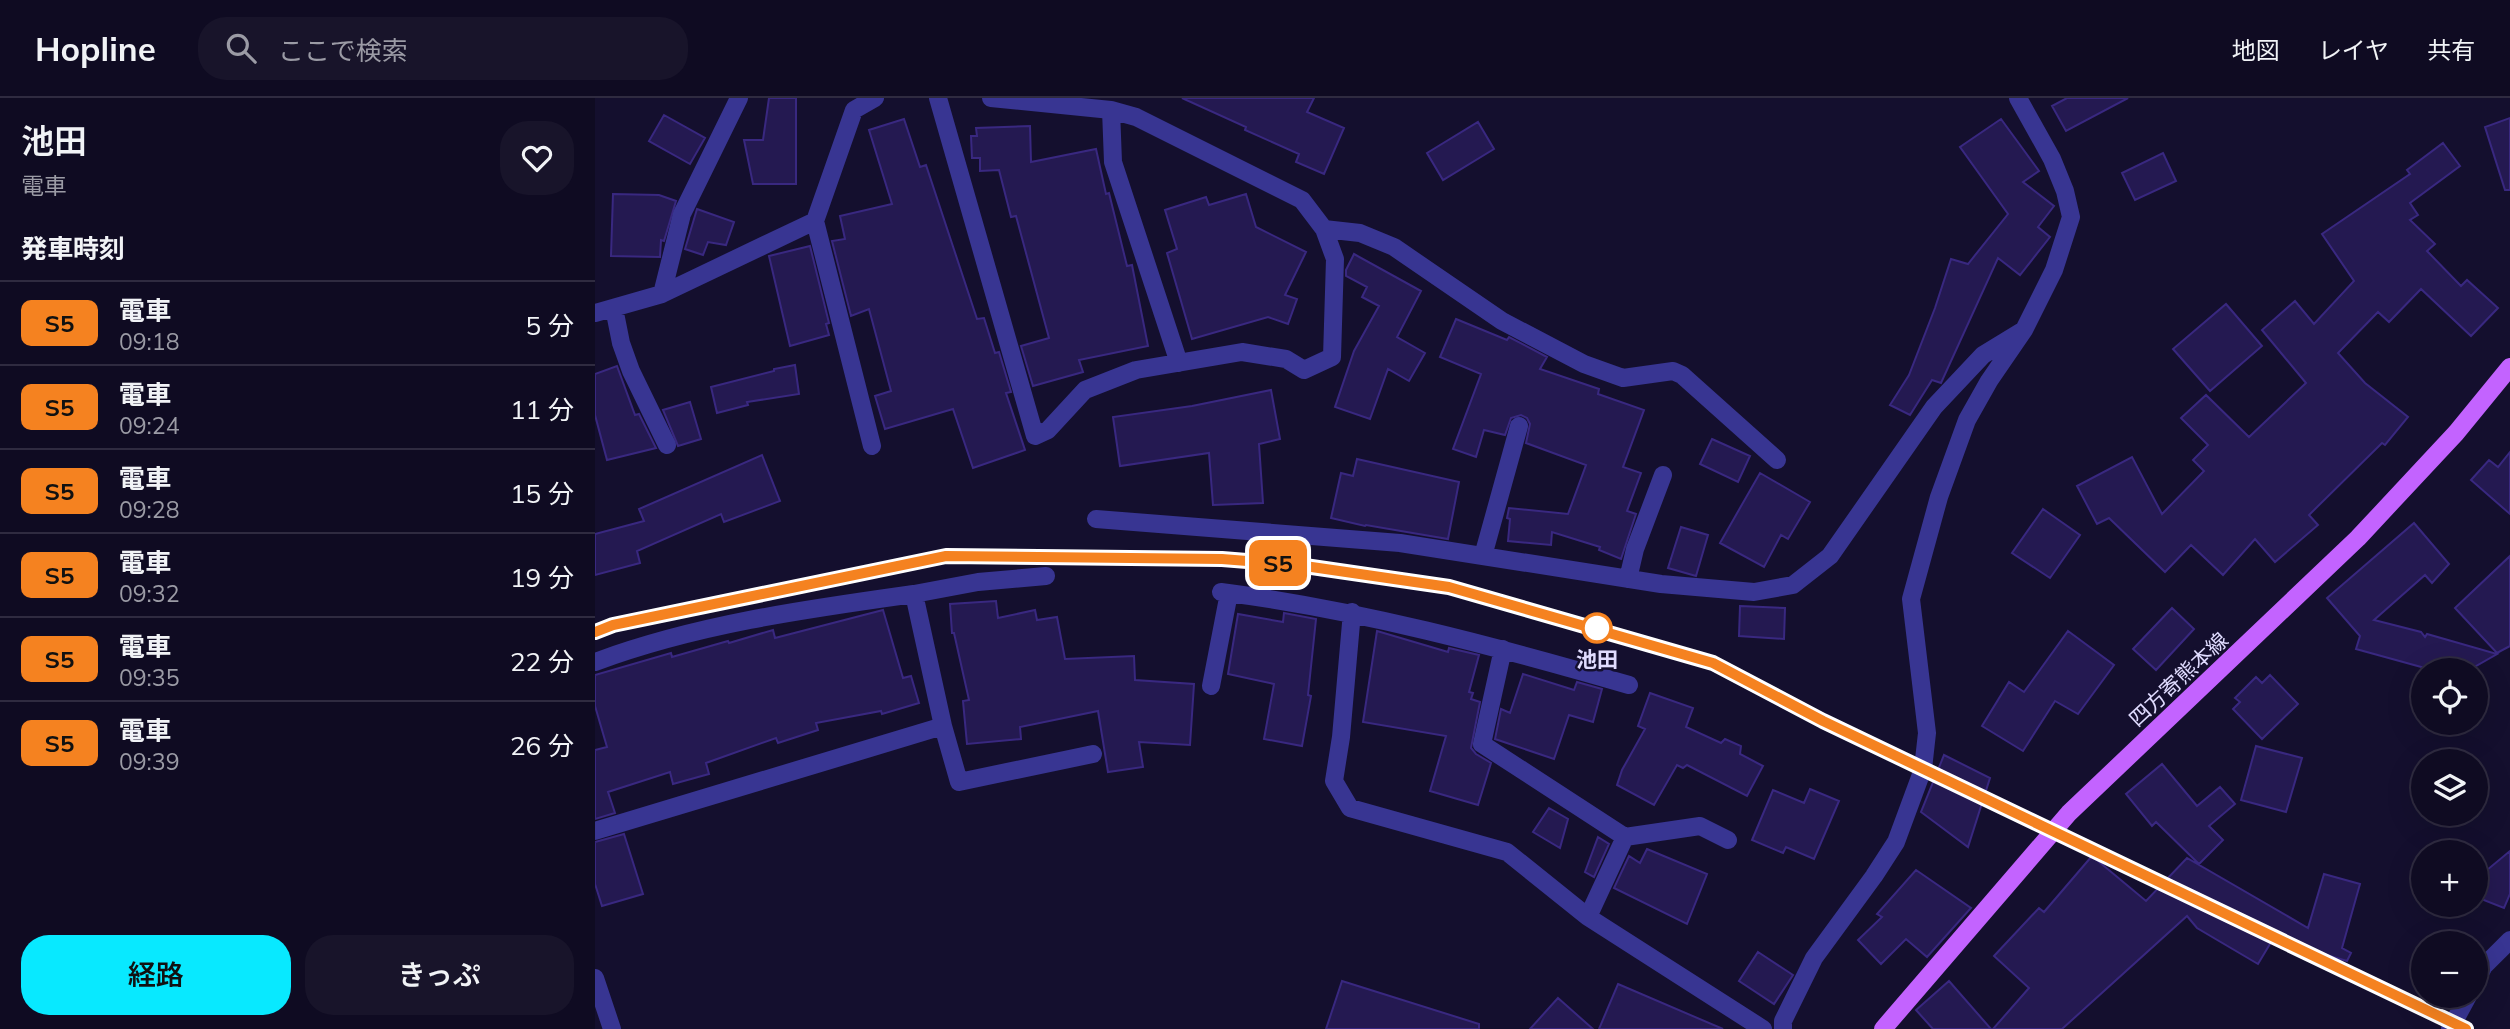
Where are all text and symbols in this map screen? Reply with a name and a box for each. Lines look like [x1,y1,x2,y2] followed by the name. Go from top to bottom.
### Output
[198,17,688,80] search box
[35,28,156,69] text: Hopline
[222,29,260,67] icon: search
[278,34,408,67] text: ここで検索
[2232,35,2280,65] text: 地図
[2318,35,2389,65] text: レイヤ
[2427,35,2475,65] text: 共有
[21,120,87,161] text: 池田
[500,121,574,195] button: heart
[21,171,67,200] text: 電車
[21,232,125,265] text: 発車時刻
[119,294,171,327] text: 電車
[45,308,74,338] text: S5
[526,309,574,342] text: 5 分
[119,327,179,356] text: 09:18
[119,378,171,411] text: 電車
[45,392,74,422] text: S5
[510,393,574,426] text: 11 分
[119,411,179,440] text: 09:24
[119,462,171,495] text: 電車
[45,476,74,506] text: S5
[510,477,574,510] text: 15 分
[119,495,179,524] text: 09:28
[1247,540,1309,586] line badge: S5
[119,546,171,579] text: 電車
[1263,548,1293,578] text: S5
[45,560,74,590] text: S5
[510,561,574,594] text: 19 分
[119,579,179,608] text: 09:32
[1582,613,1612,643] marker: 池田
[2123,627,2233,731] street label: 四方寄熊本線
[119,630,171,663] text: 電車
[45,644,74,674] text: S5
[510,645,574,678] text: 22 分
[1576,646,1618,672] place label: 池田
[2411,658,2488,1008] map controls
[2411,658,2488,735] button: locate
[119,663,179,692] text: 09:35
[119,714,171,747] text: 電車
[45,728,74,758] text: S5
[510,729,574,762] text: 26 分
[119,747,179,776] text: 09:39
[2411,749,2488,826] button: layers
[2411,840,2488,917] button: +
[2411,931,2488,1008] button: −
[21,935,291,1015] button: 経路
[305,935,574,1015] button: きっぷ

